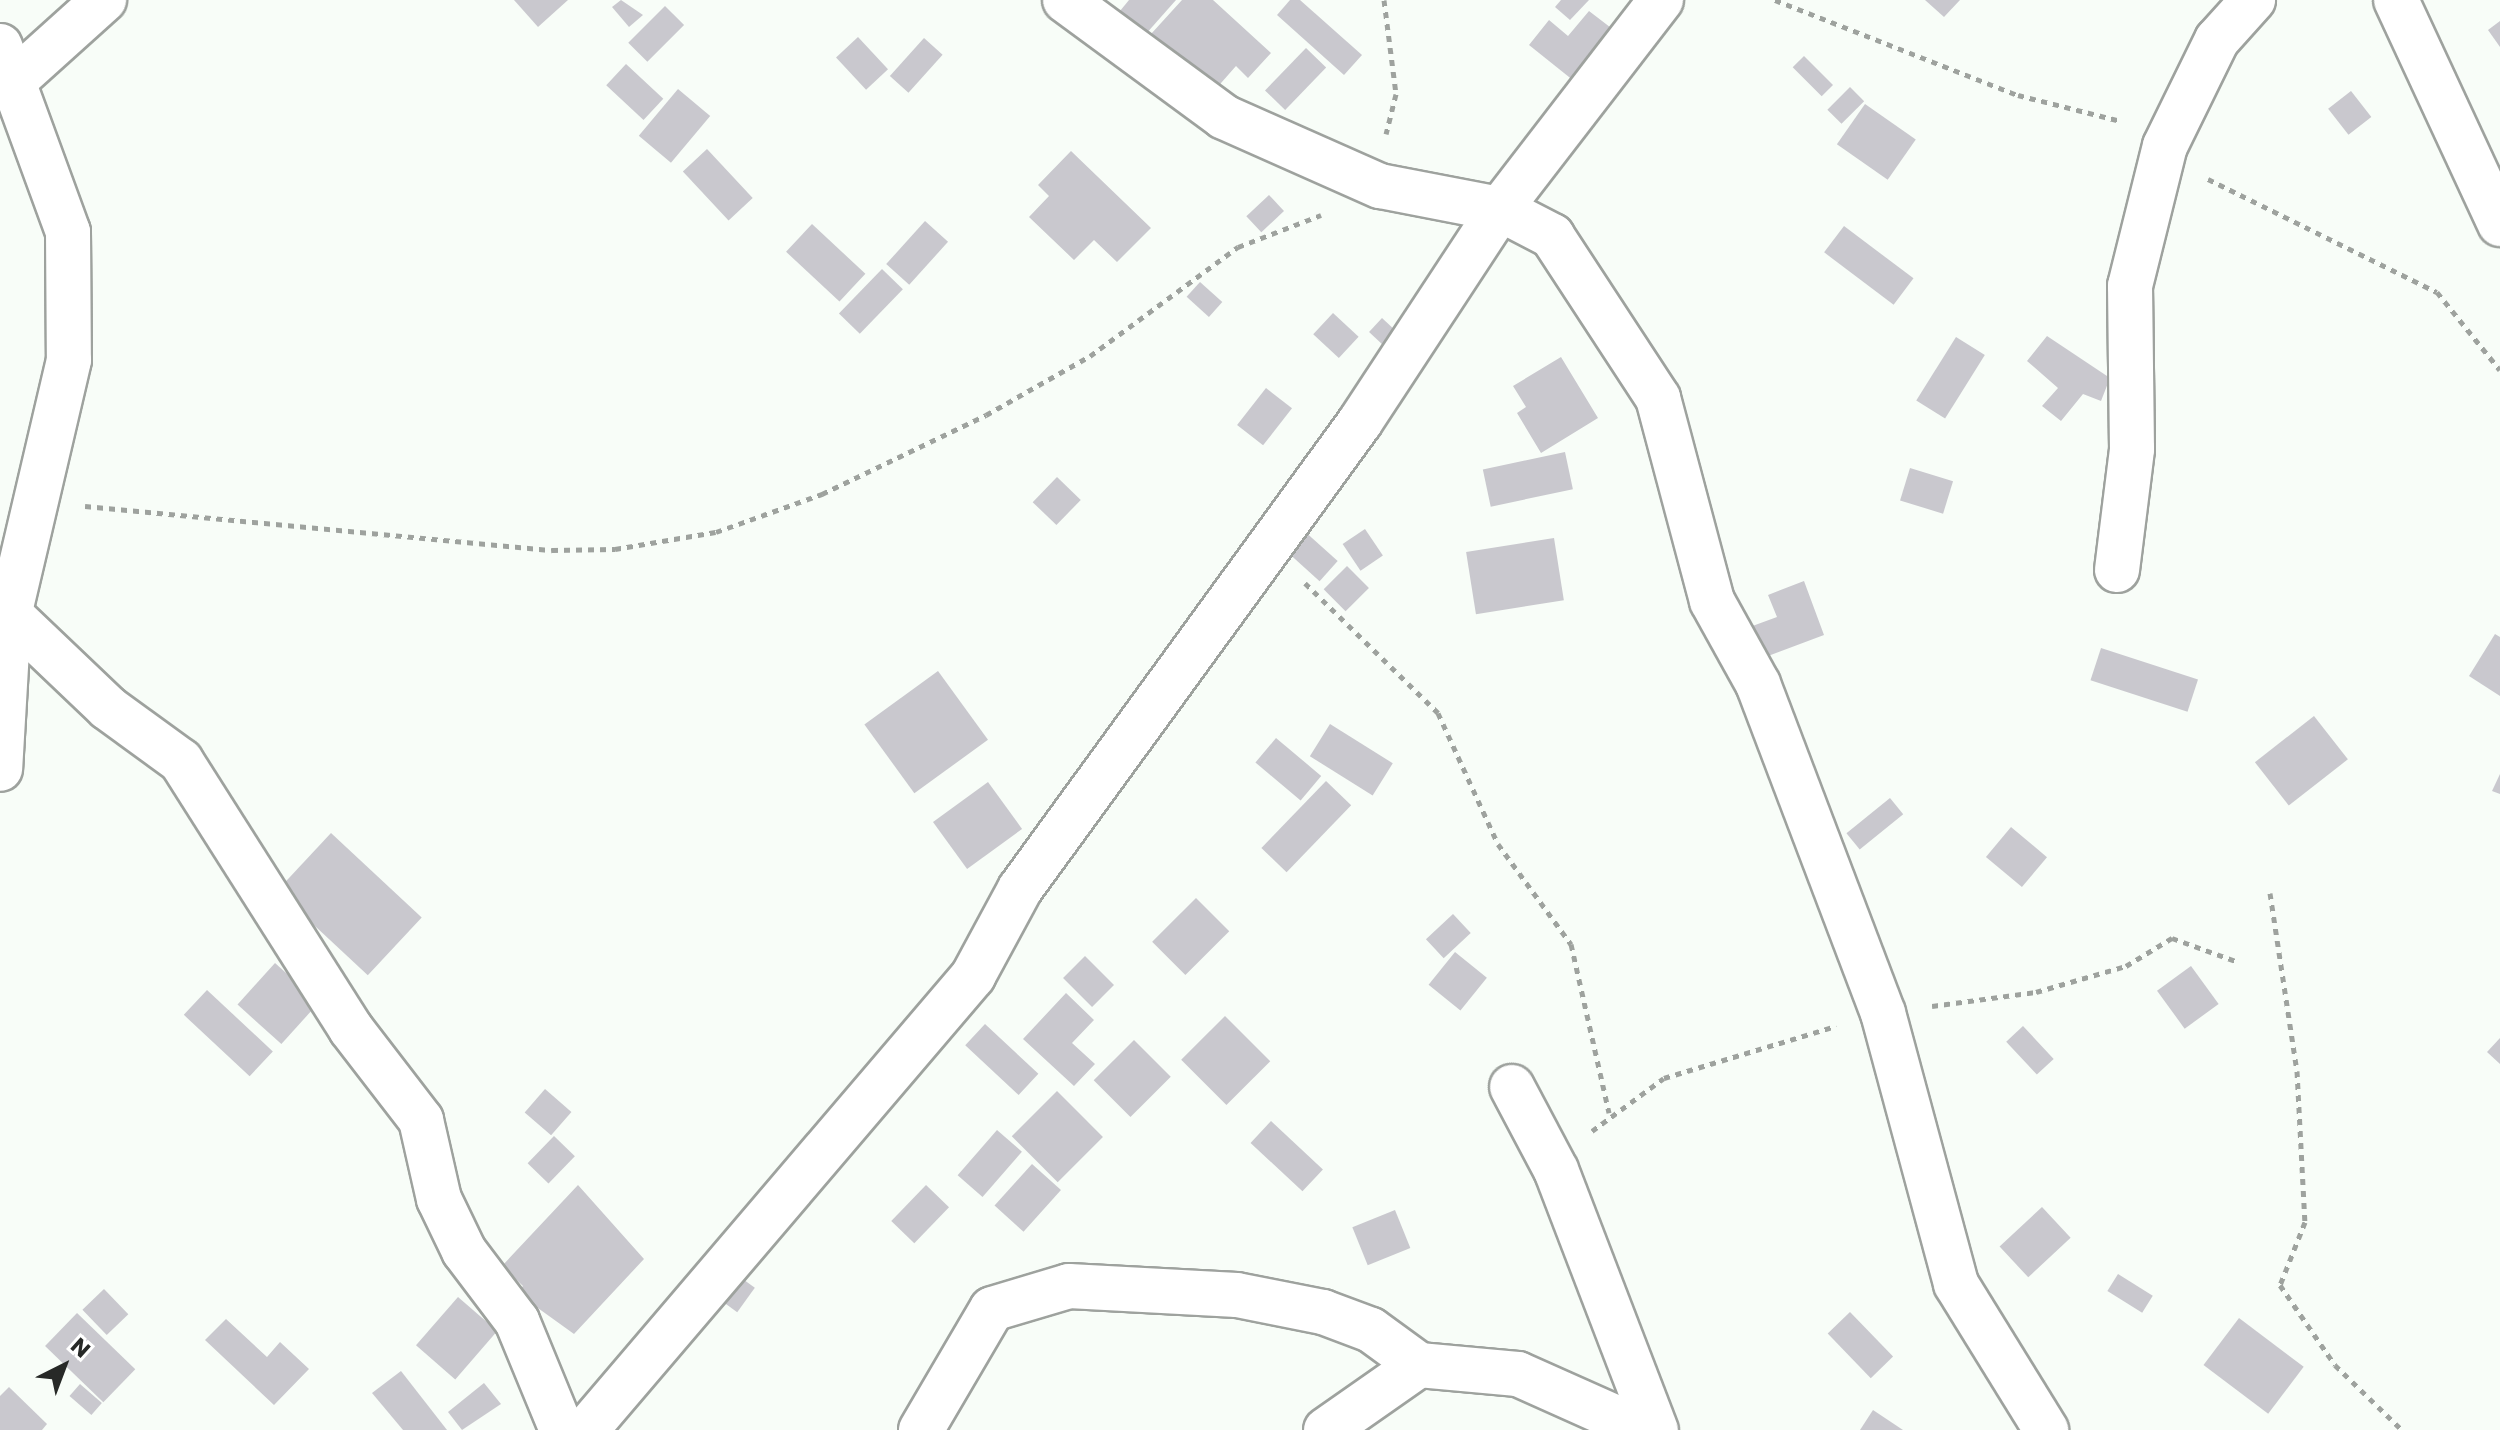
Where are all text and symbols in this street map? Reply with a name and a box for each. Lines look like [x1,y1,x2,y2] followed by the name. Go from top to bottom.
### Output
[24,1326,104,1406] north arrow
[64,1331,97,1365] text: N

